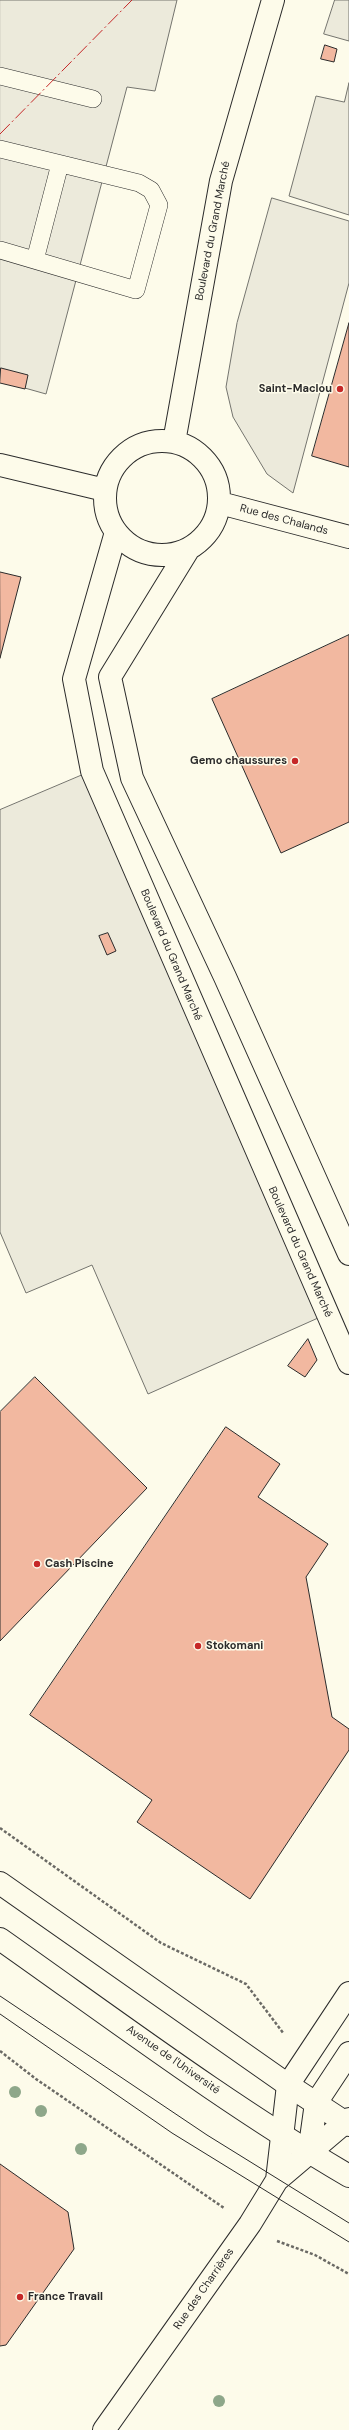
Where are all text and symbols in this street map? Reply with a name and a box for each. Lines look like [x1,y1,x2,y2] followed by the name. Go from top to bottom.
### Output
[193,160,233,302] street label: Boulevard du Grand Marché
[259,382,332,396] place label: Saint-Maclou
[335,384,345,394] marker: Saint-Maclou
[238,502,330,538] street label: Rue des Chalands
[190,754,287,768] place label: Gemo chaussures
[290,756,300,766] marker: Gemo chaussures
[137,887,205,1023] street label: Boulevard du Grand Marché
[265,1185,335,1319] street label: Boulevard du Grand Marché
[45,1557,114,1571] place label: Cash Piscine
[32,1559,42,1569] marker: Cash Piscine
[206,1639,263,1653] place label: Stokomani
[193,1641,203,1651] marker: Stokomani
[124,2023,222,2097] street label: Avenue de l'Université
[171,2246,237,2332] street label: Rue des Charrières
[28,2290,103,2304] place label: France Travail
[15,2292,25,2302] marker: France Travail

